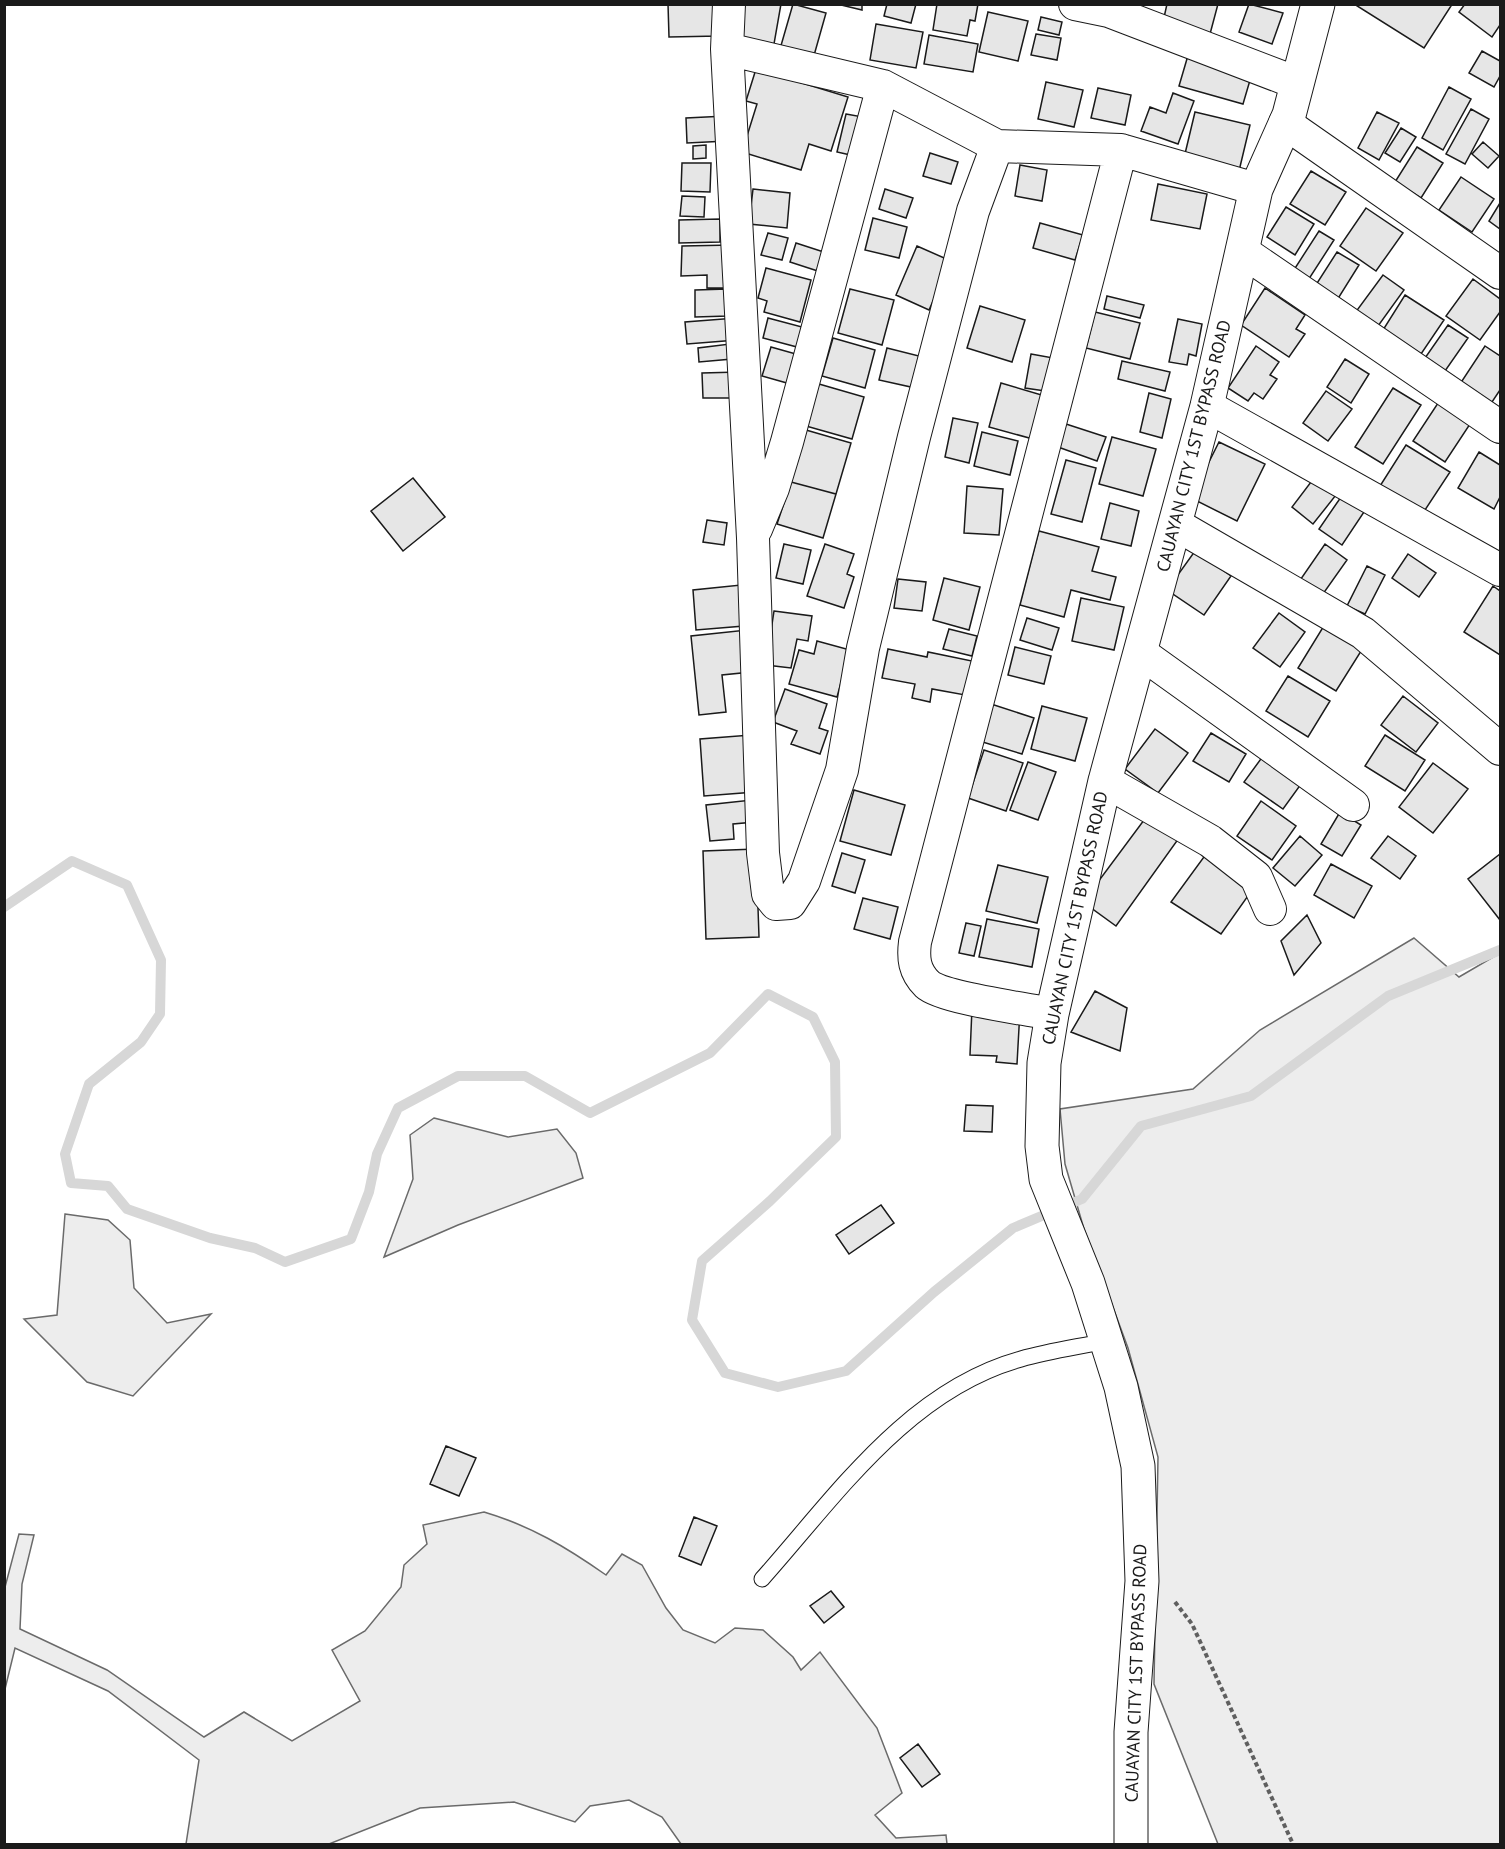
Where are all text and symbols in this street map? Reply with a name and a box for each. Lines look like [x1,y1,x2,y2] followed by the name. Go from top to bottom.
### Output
[1151,318,1236,574] street label: CAUAYAN CITY 1ST BYPASS ROAD
[1036,789,1113,1047] street label: CAUAYAN CITY 1ST BYPASS ROAD
[1119,1543,1152,1803] street label: CAUAYAN CITY 1ST BYPASS ROAD

